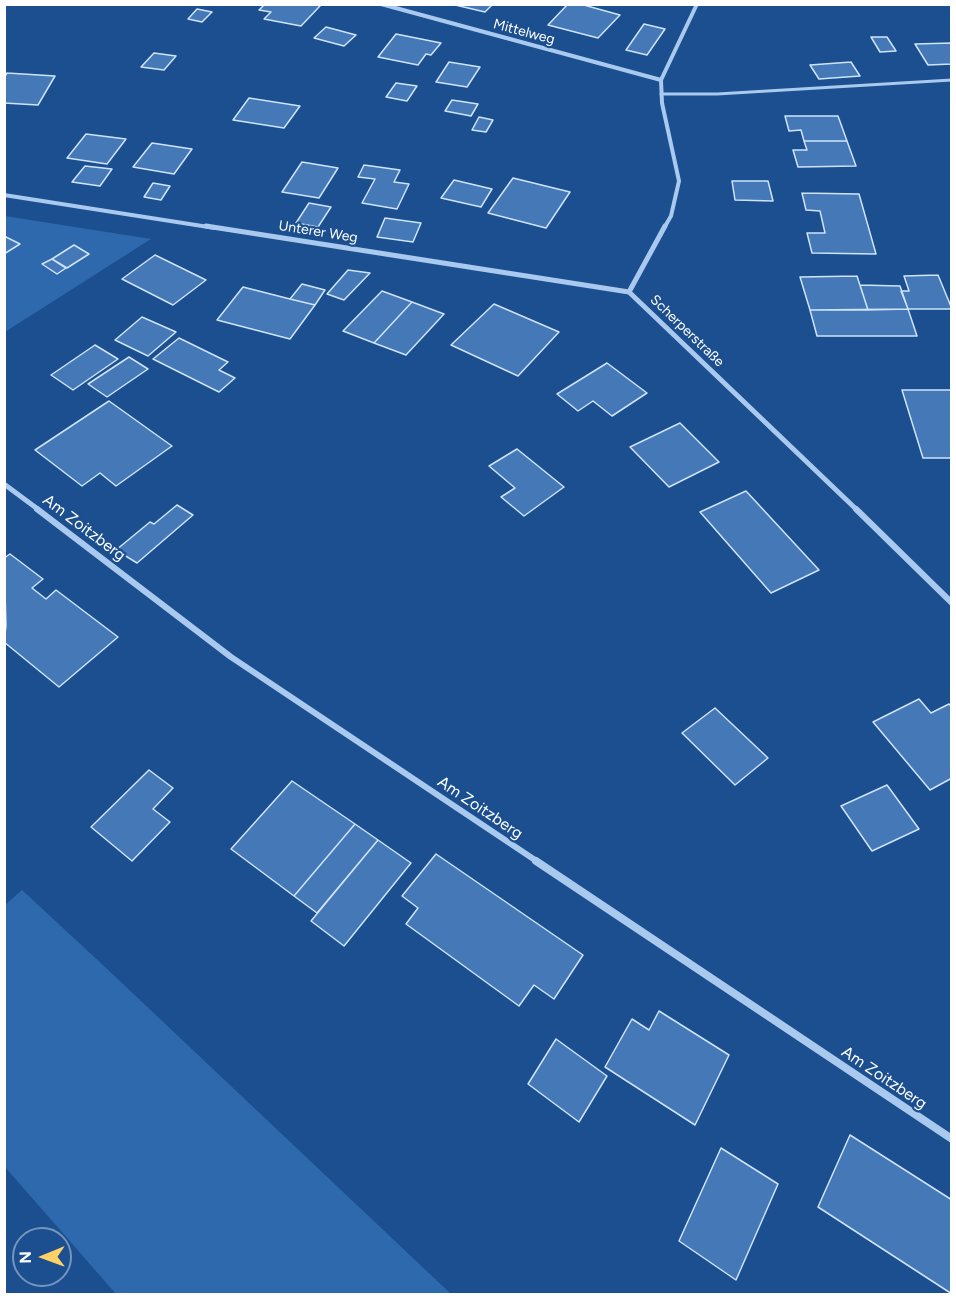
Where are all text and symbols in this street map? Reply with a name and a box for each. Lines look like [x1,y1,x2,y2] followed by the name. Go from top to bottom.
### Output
[491,16,557,48] street label: Mittelweg
[277,217,359,247] street label: Unterer Weg
[647,292,727,370] street label: Scherperstraße
[39,491,129,565] street label: Am Zoitzberg
[434,773,526,843] street label: Am Zoitzberg
[838,1043,930,1113] street label: Am Zoitzberg
[12,1227,72,1287] north arrow
[16,1251,35,1264] text: N

